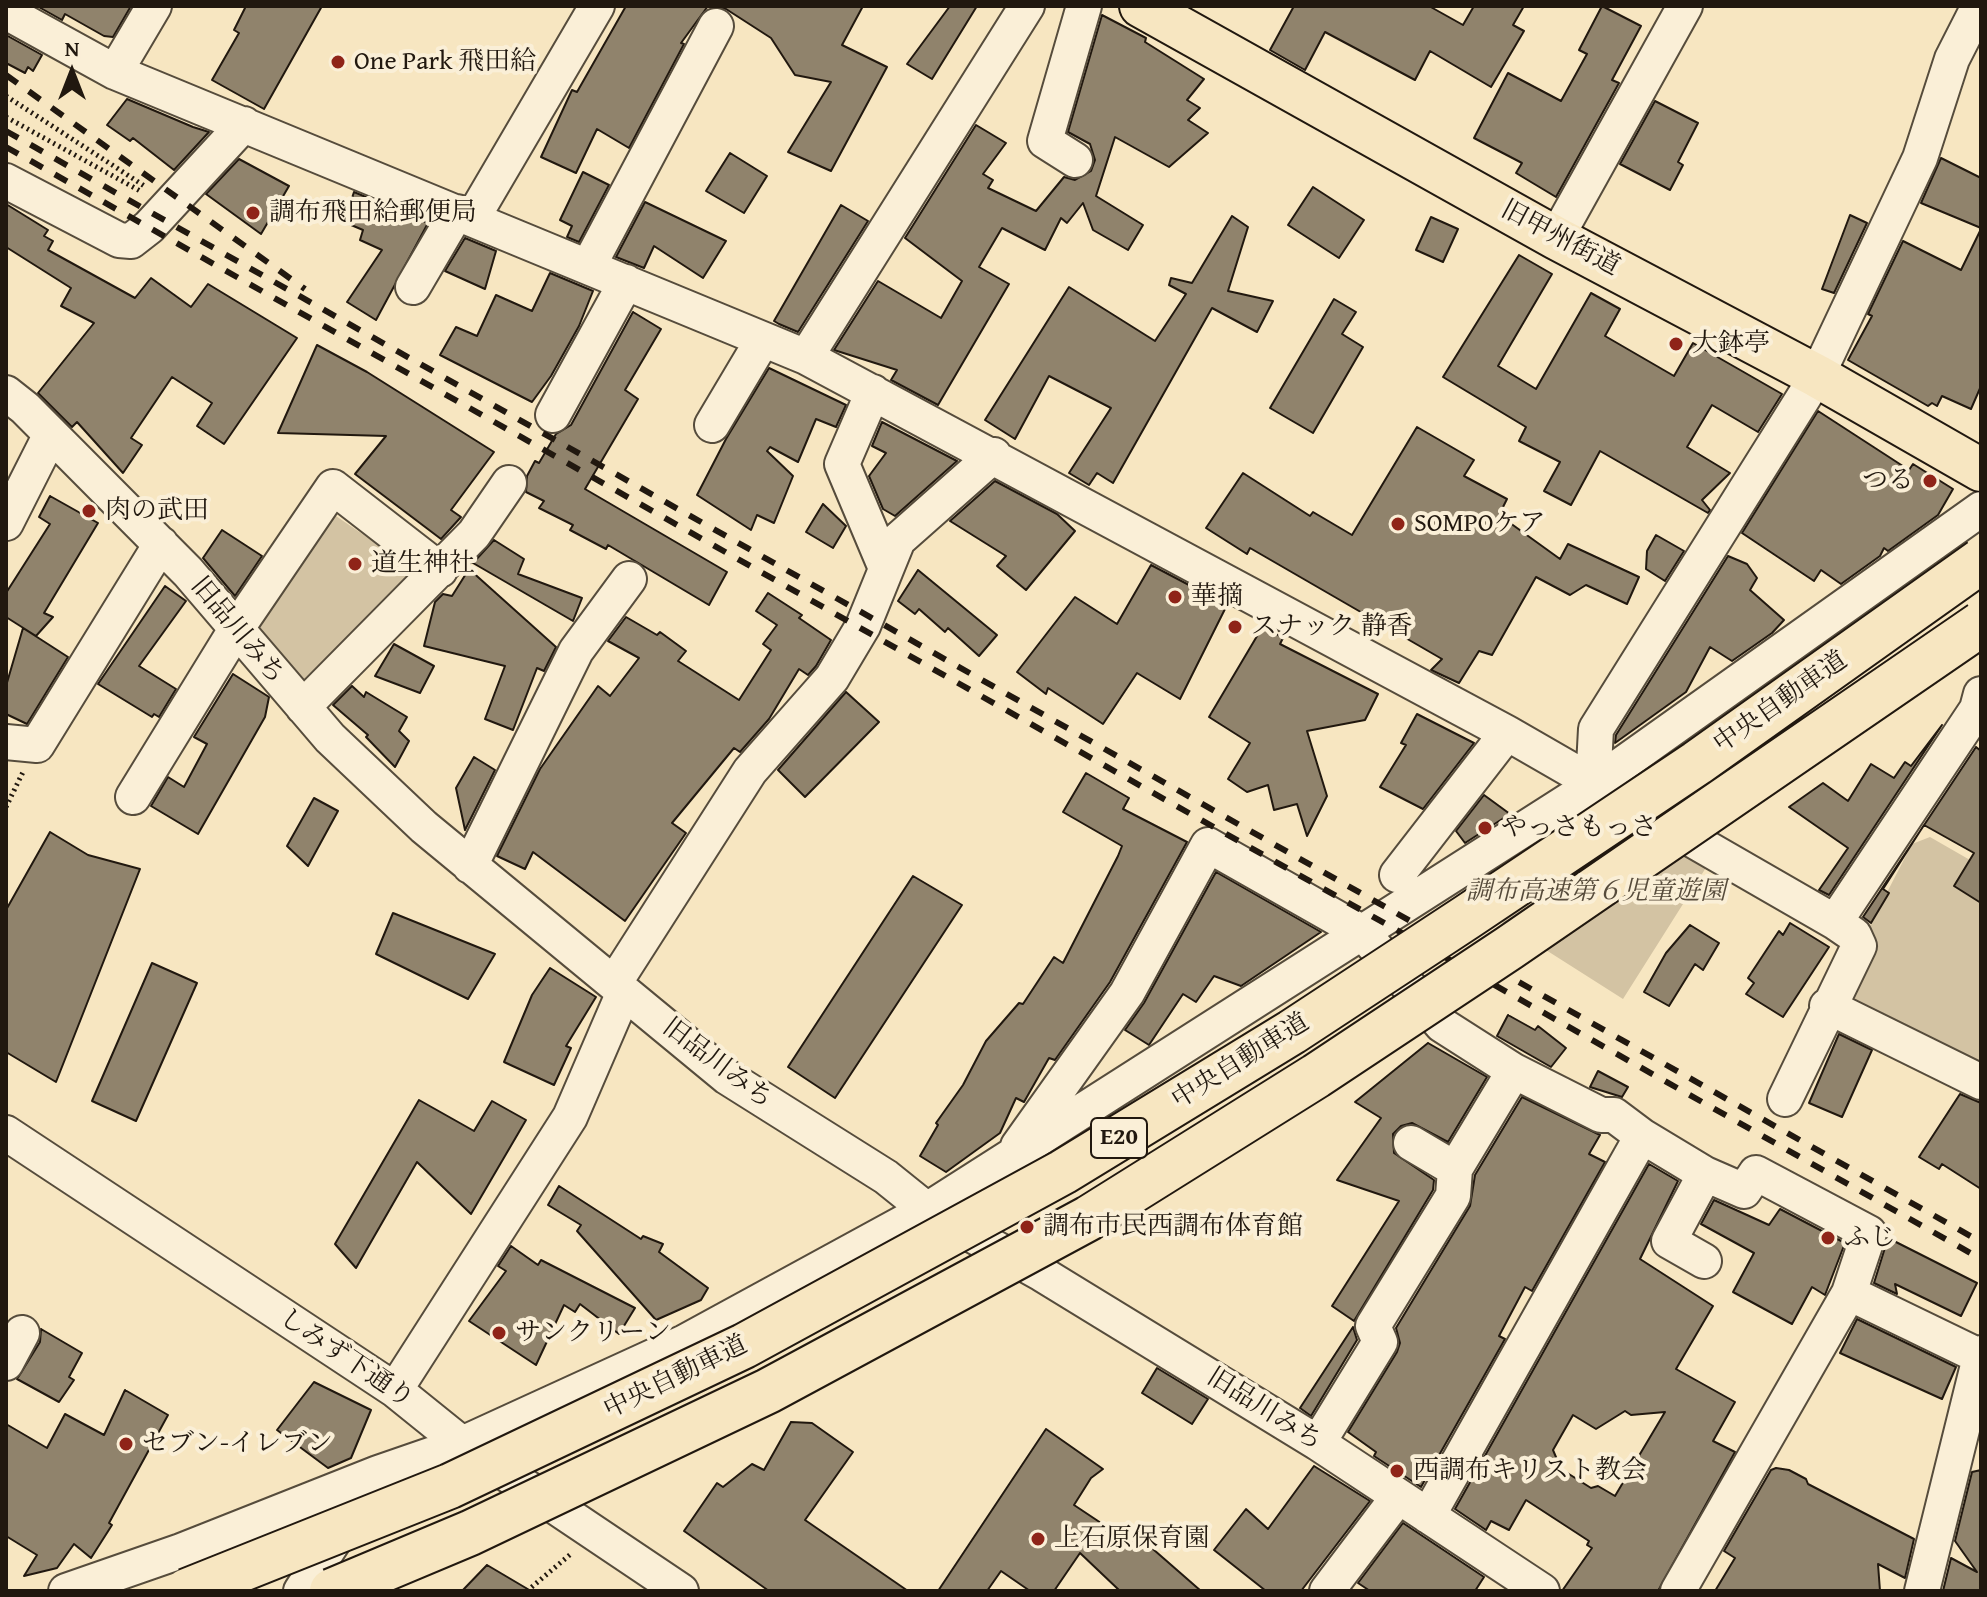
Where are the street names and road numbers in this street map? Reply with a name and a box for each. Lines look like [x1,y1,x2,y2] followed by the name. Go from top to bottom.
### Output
[1495,195,1625,283] street label: 旧甲州街道
[183,571,291,691] street label: 旧品川みち
[1708,645,1854,761] street label: 中央自動車道
[1167,1007,1315,1117] street label: 中央自動車道
[656,1012,778,1116] street label: 旧品川みち
[1091,1118,1147,1158] road number: E20
[273,1302,419,1416] street label: しみず下通り
[599,1330,753,1426] street label: 中央自動車道
[1201,1362,1327,1458] street label: 旧品川みち

